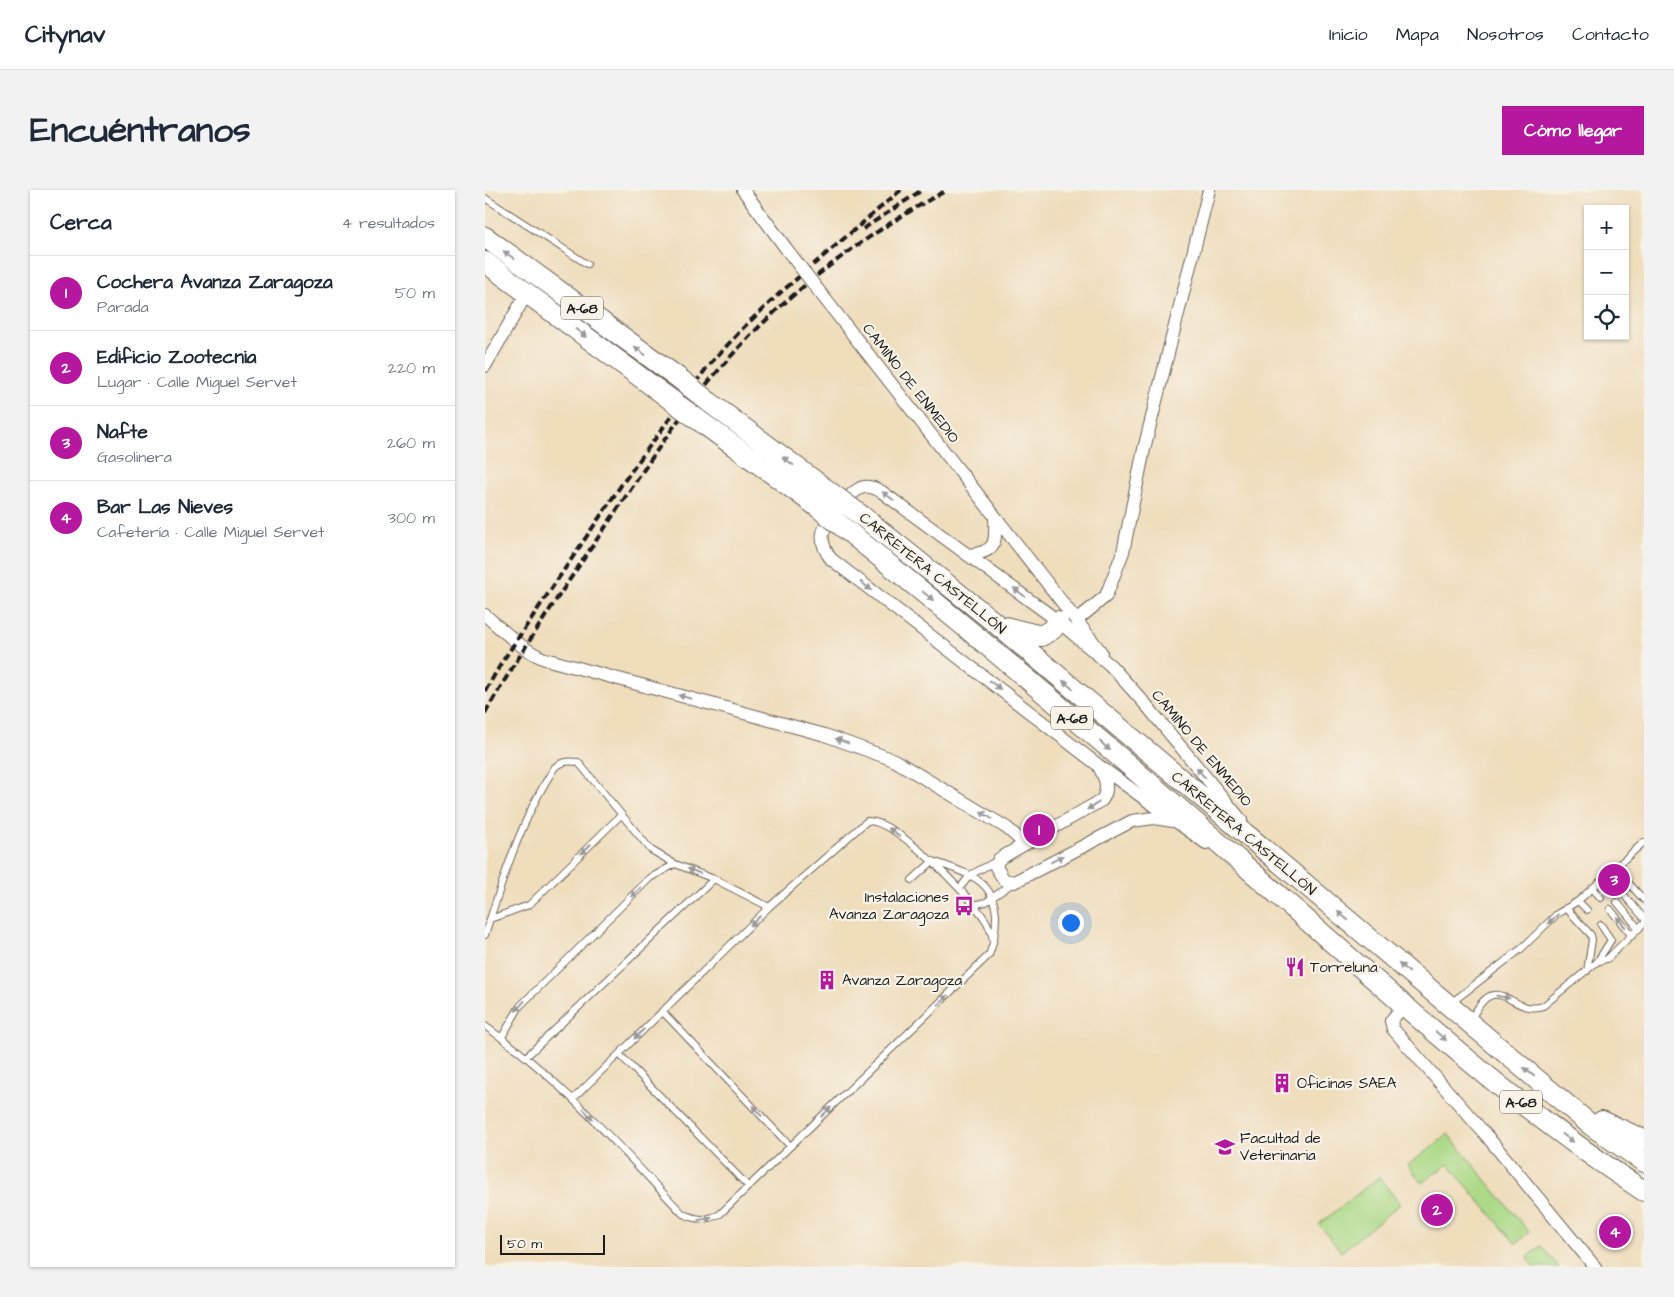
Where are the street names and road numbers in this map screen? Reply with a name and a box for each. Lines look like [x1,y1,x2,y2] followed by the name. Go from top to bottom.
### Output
[561,296,603,320] road number: A-68
[857,319,964,448] street label: CAMINO DE ENMEDIO
[855,508,1011,639] street label: CARRETERA CASTELLÓN
[1146,685,1257,811] street label: CAMINO DE ENMEDIO
[1051,706,1093,730] road number: A-68
[1167,766,1321,900] street label: CARRETERA CASTELLÓN
[1500,1090,1542,1114] road number: A-68

